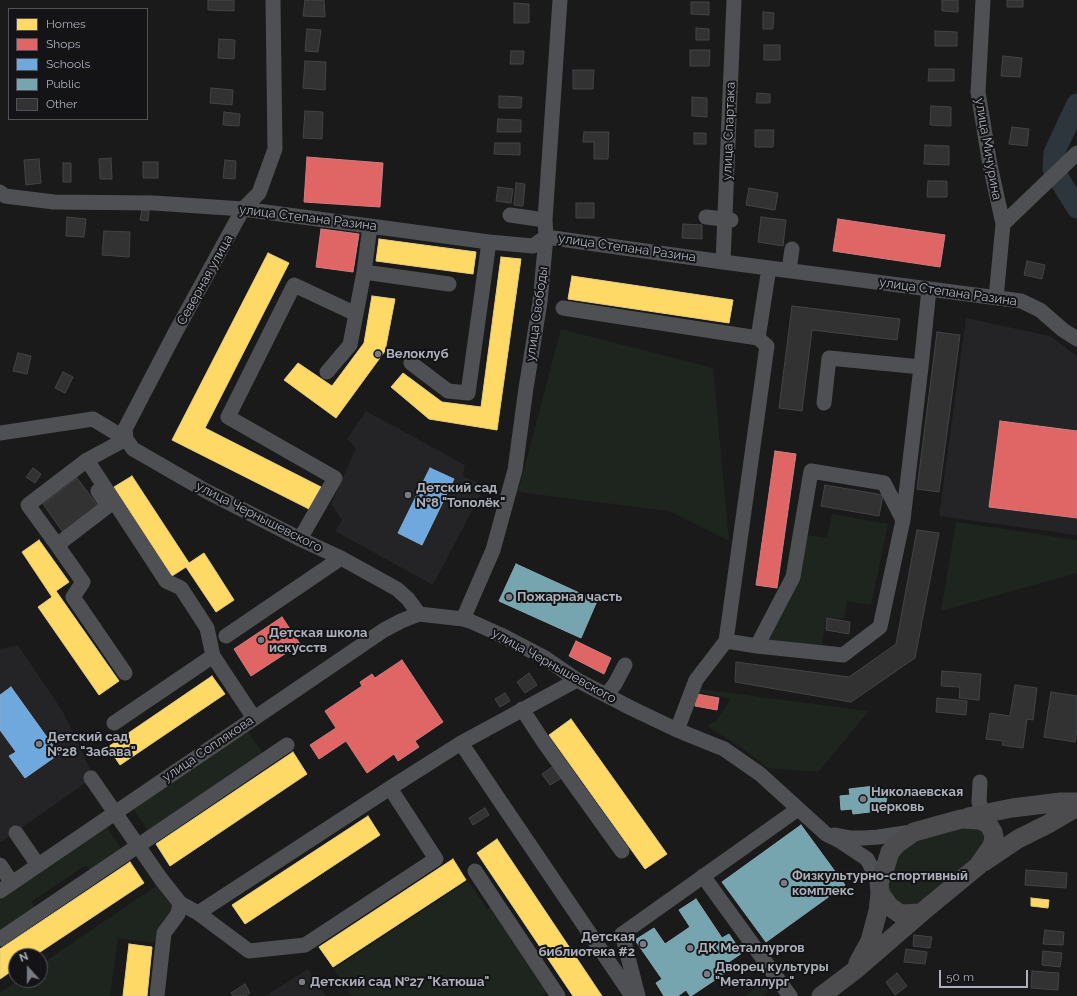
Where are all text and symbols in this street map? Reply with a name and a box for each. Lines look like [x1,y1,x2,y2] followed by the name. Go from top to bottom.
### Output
[8,8,148,120] legend
[46,17,86,31] text: Homes
[46,37,81,51] text: Shops
[46,57,90,71] text: Schools
[46,77,80,91] text: Public
[719,81,739,181] street label: улица Спартака
[46,97,77,111] text: Other
[971,97,1005,201] street label: улица Мичурина
[238,202,378,234] street label: улица Степана Разина
[557,231,697,265] street label: улица Степана Разина
[174,232,236,328] street label: Северная улица
[523,266,551,362] street label: улица Свободы
[878,275,1018,309] street label: улица Степана Разина
[386,346,449,362] place label: Велоклуб
[373,349,383,359] marker: Велоклуб
[193,478,325,556] street label: улица Чернышевского
[416,480,505,511] place label: Детский сад №8 "Тополёк"
[403,490,413,500] marker: Детский сад №8 "Тополёк"
[517,589,622,605] place label: Пожарная часть
[504,592,514,602] marker: Пожарная часть
[269,625,367,656] place label: Детская школа искусств
[489,625,619,707] street label: улица Чернышевского
[256,635,266,645] marker: Детская школа искусств
[160,713,256,785] street label: улица Соплякова
[47,729,136,760] place label: Детский сад №28 "Забава"
[34,739,44,749] marker: Детский сад №28 "Забава"
[871,784,963,815] place label: Николаевская церковь
[858,794,868,804] marker: Николаевская церковь
[792,868,968,899] place label: Физкультурно-спортивный комплекс
[779,878,789,888] marker: Физкультурно-спортивный комплекс
[538,929,635,960] place label: Детская библиотека #2
[638,939,648,949] marker: Детская библиотека #2
[698,940,805,956] place label: ДК Металлургов
[685,943,695,953] marker: ДК Металлургов
[8,948,48,988] north arrow
[18,950,30,965] text: N
[715,959,829,990] place label: Дворец культуры "Металлург"
[941,962,1030,988] scale bar
[702,969,712,979] marker: Дворец культуры "Металлург"
[946,970,974,984] text: 50 m
[310,974,489,990] place label: Детский сад №27 "Катюша"
[297,977,307,987] marker: Детский сад №27 "Катюша"

